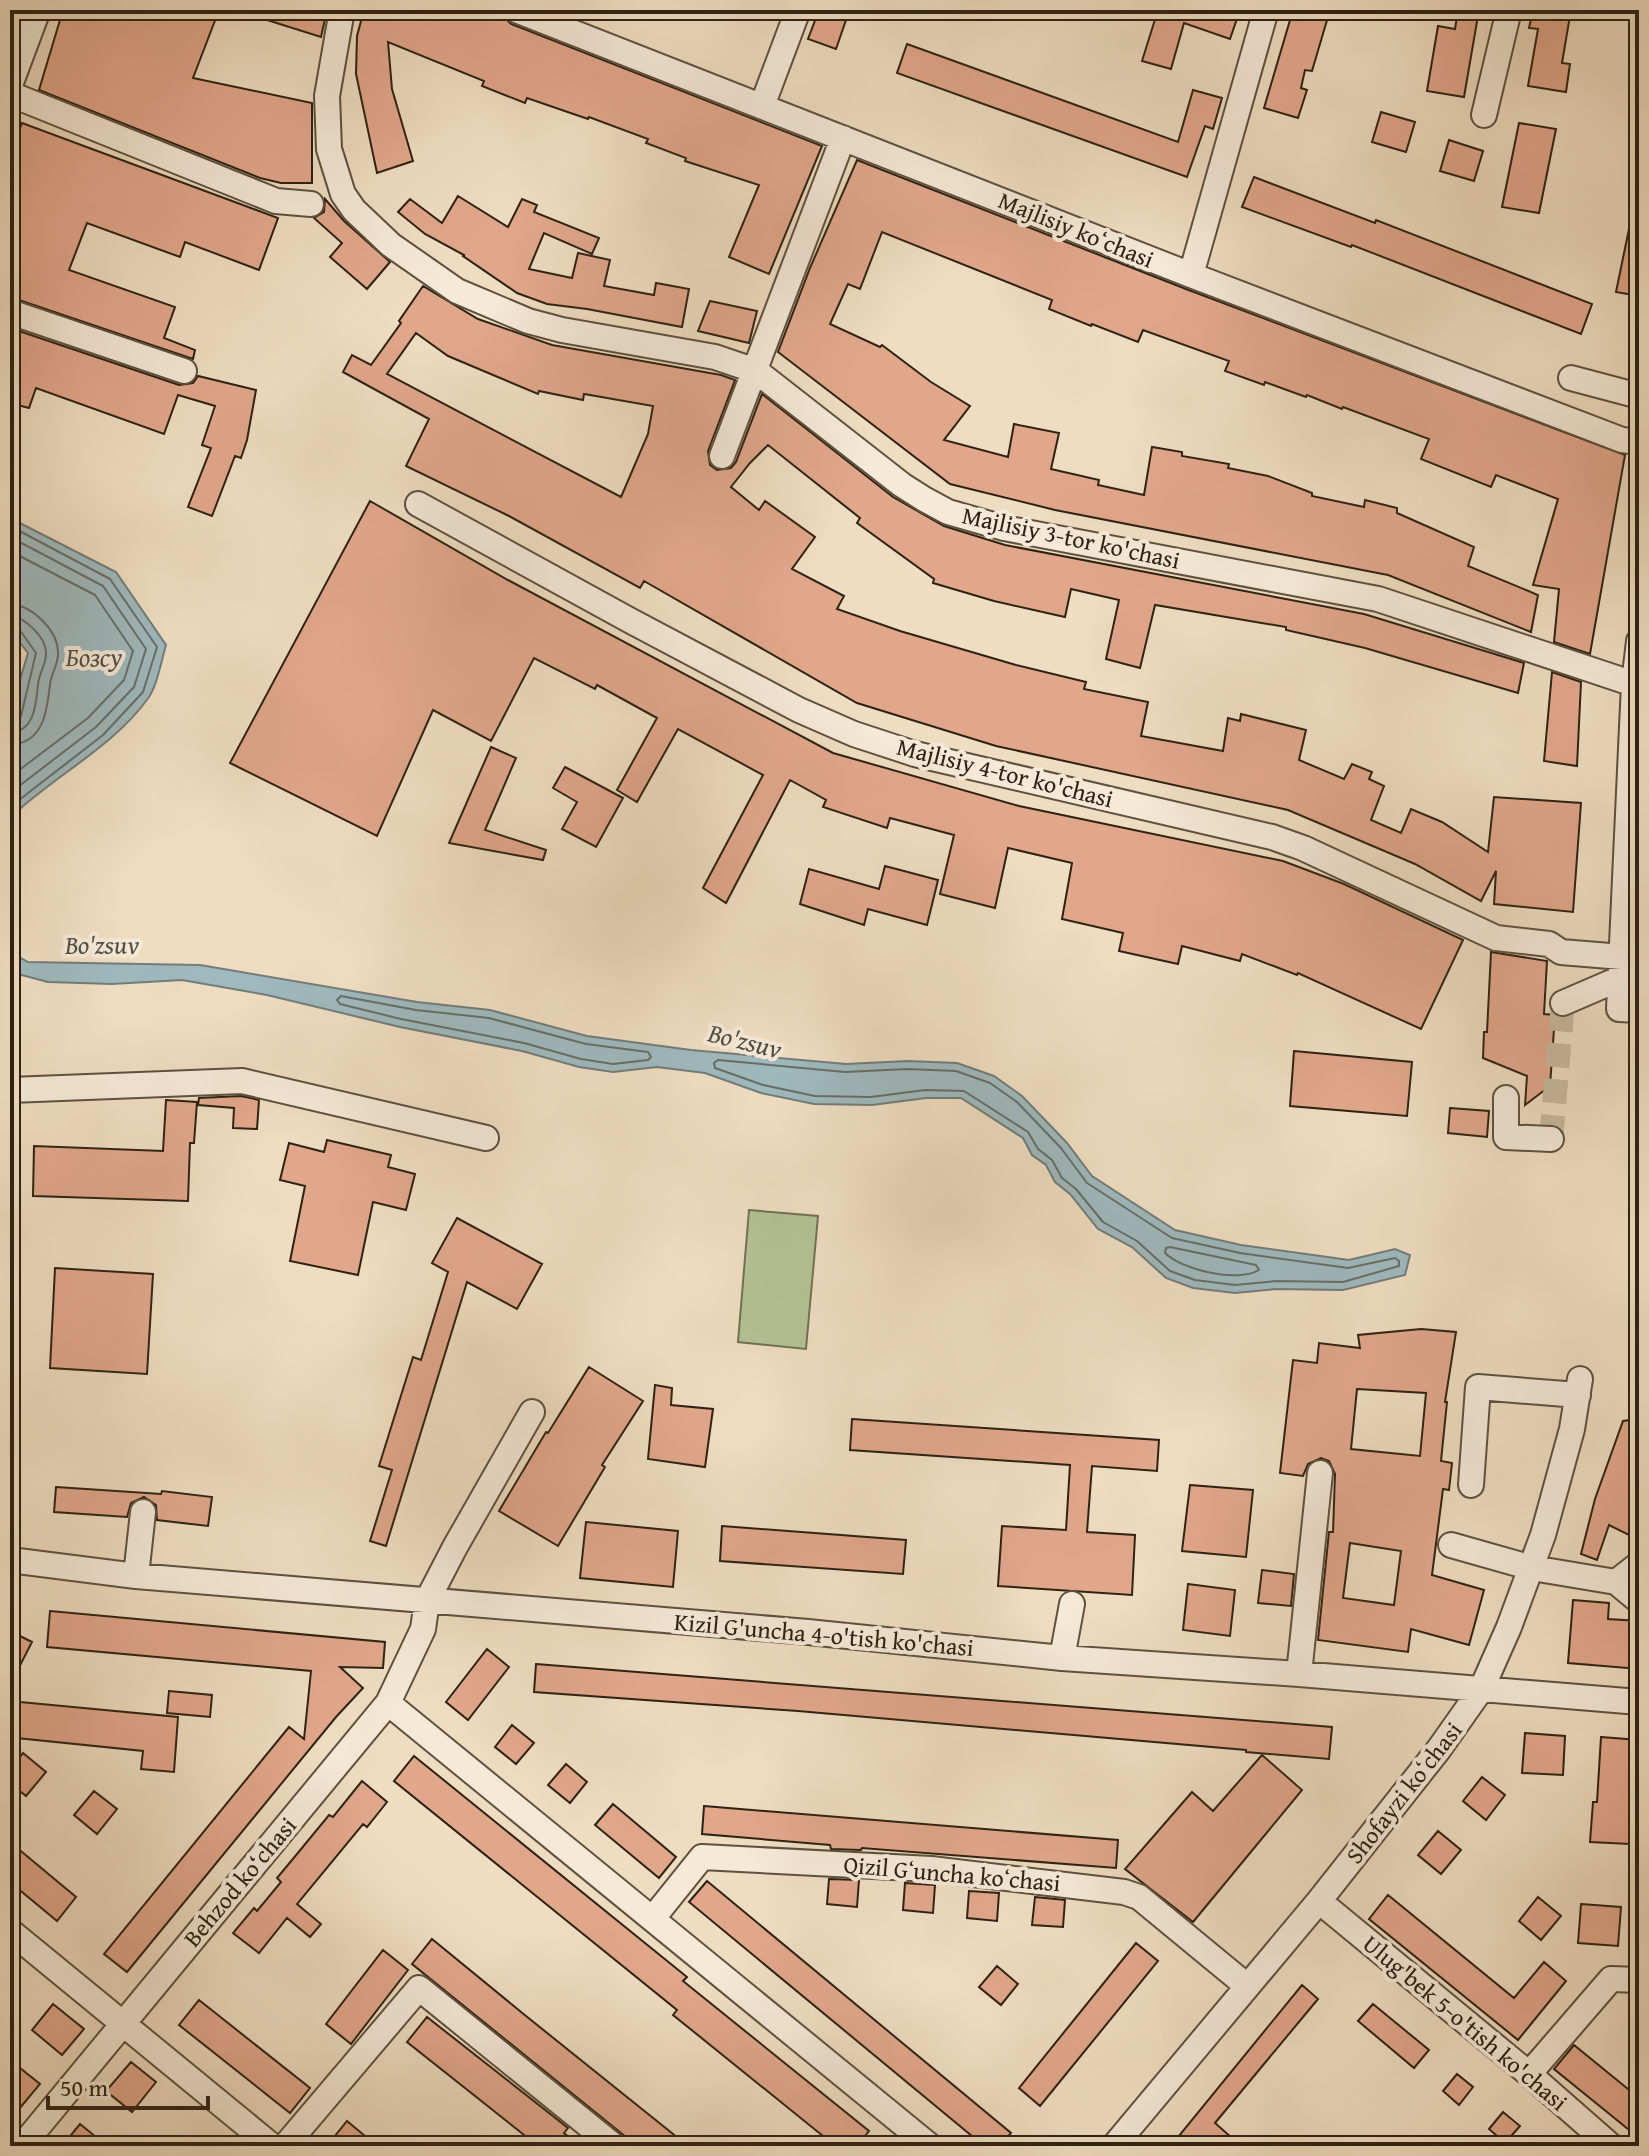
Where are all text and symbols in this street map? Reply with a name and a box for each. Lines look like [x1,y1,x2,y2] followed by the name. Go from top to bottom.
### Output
[993,182,1160,277] street label: Majlisiy koʻchasi
[959,497,1183,578] street label: Majlisiy 3-tor ko'chasi
[66,637,122,676] water label: Бозсу
[893,729,1117,816] street label: Majlisiy 4-tor ko'chasi
[64,925,139,964] water label: Bo'zsuv
[703,1012,786,1068] water label: Bo'zsuv
[673,1604,976,1665] street label: Kizil G'uncha 4-o'tish ko'chasi
[1337,1714,1470,1871] street label: Shofayzi koʻchasi
[175,1809,305,1954] street label: Behzod ko‘chasi
[842,1847,1062,1900] street label: Qizil Gʻuncha koʻchasi
[1355,1926,1576,2119] street label: Ulug'bek 5-o'tish ko'chasi
[48,2060,208,2110] scale bar
[60,2070,108,2105] text: 50 m

